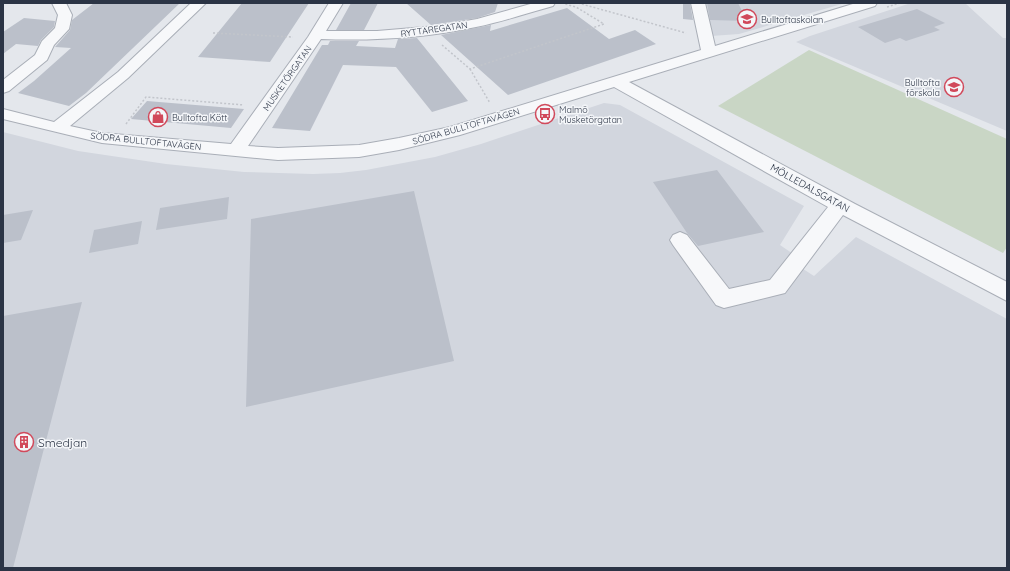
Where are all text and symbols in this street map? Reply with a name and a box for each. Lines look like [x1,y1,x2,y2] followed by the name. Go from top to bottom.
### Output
[736,8,758,30] school or university icon: Bulltoftaskolan
[761,14,823,25] place label: Bulltoftaskolan
[400,19,468,39] street label: RYTTAREGATAN
[260,43,314,113] street label: MUSKETÖRGATAN
[943,76,965,98] school or university icon: Bulltofta förskola
[905,77,940,98] place label: Bulltofta förskola
[534,103,556,125] bus stop icon: Malmö Musketörgatan
[559,104,622,125] place label: Malmö Musketörgatan
[411,105,521,147] street label: SÖDRA BULLTOFTAVÄGEN
[147,106,169,128] shop icon: Bulltofta Kött
[172,112,227,123] place label: Bulltofta Kött
[90,130,202,152] street label: SÖDRA BULLTOFTAVÄGEN
[768,161,852,215] street label: MÖLLEDALSGATAN
[13,431,35,453] building icon: Smedjan
[38,435,87,450] place label: Smedjan

